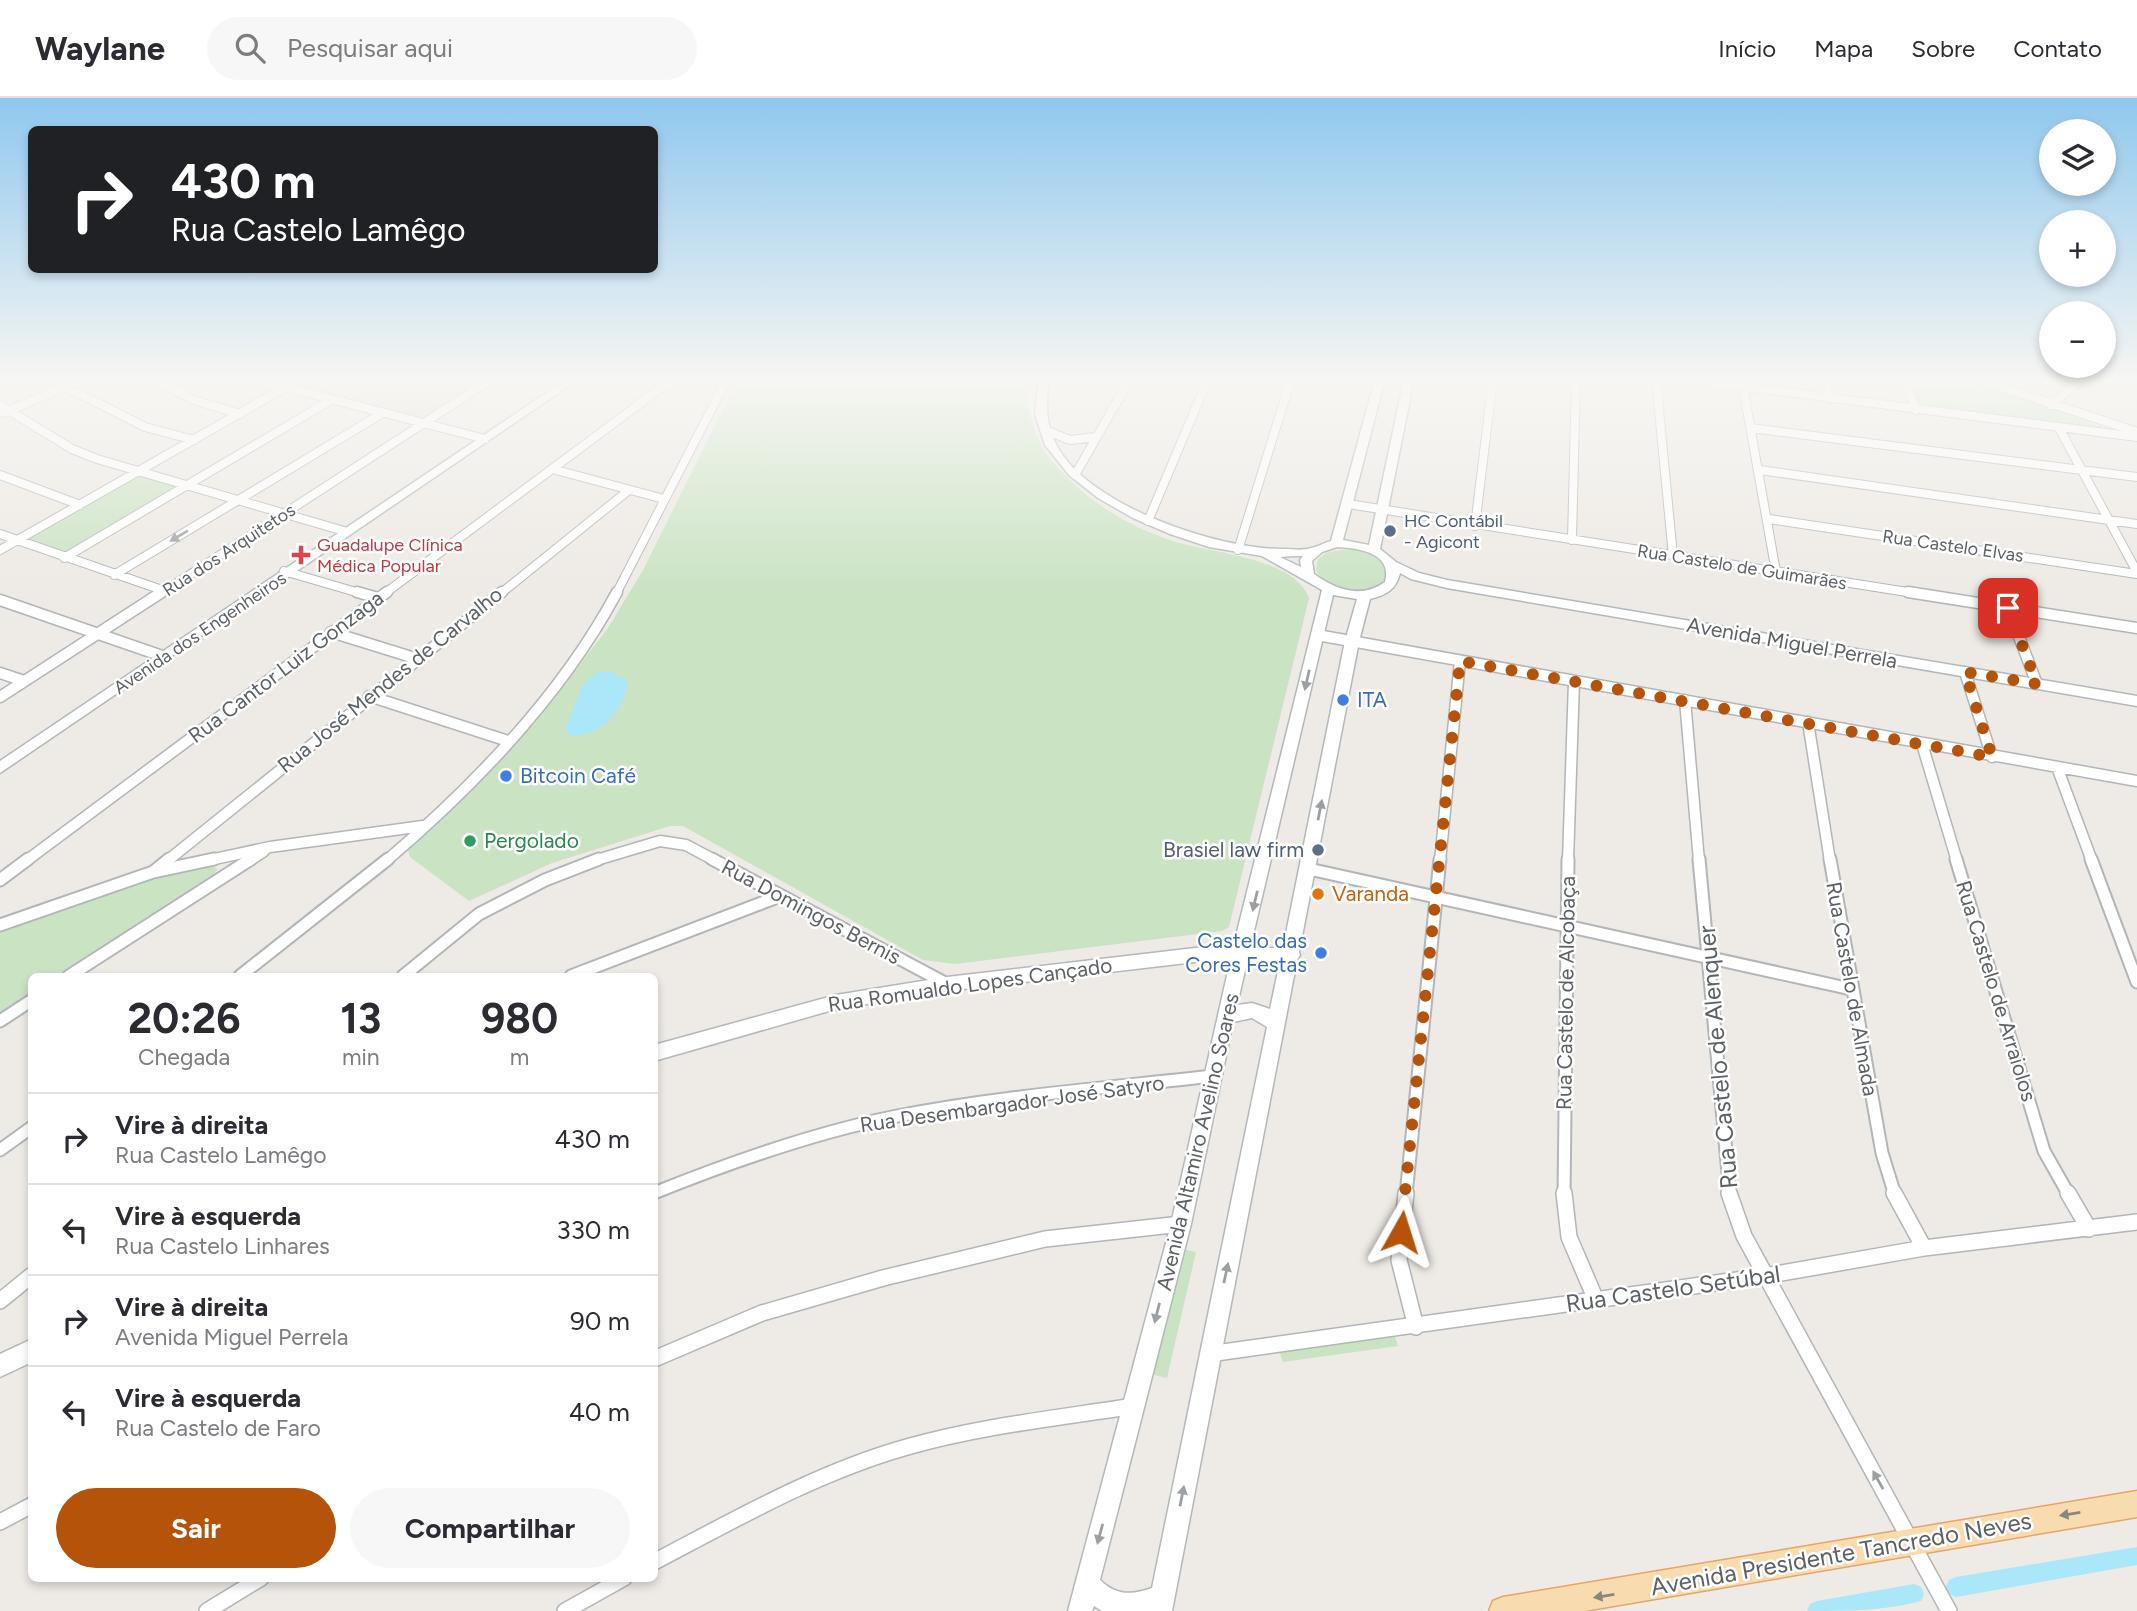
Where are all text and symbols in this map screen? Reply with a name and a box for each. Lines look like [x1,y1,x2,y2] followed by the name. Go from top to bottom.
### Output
[207,17,697,80] search box
[35,29,165,68] text: Waylane
[231,29,269,67] icon: search
[287,32,453,64] text: Pesquisar aqui
[1718,34,1776,63] text: Início
[1814,34,1873,63] text: Mapa
[1911,34,1975,63] text: Sobre
[2013,34,2102,63] text: Contato
[2039,119,2116,378] map controls
[2039,119,2116,196] button: layers
[171,151,315,210] text: 430 m
[56,154,147,245] icon: right
[2039,210,2116,287] button: +
[171,211,465,249] text: Rua Castelo Lamêgo
[2039,301,2116,378] button: −
[159,499,299,601] street label: Rua dos Arquitetos
[1404,510,1503,553] place label: HC Contábil - Agicont
[1382,523,1398,539] marker: HC Contábil - Agicont
[1881,525,2025,567] street label: Rua Castelo Elvas
[169,530,188,542] one-way arrow
[317,534,463,577] place label: Guadalupe Clínica Médica Popular
[1636,540,1848,594] street label: Rua Castelo de Guimarães
[291,545,311,565] marker: Guadalupe Clínica Médica Popular
[110,567,290,699] street label: Avenida dos Engenheiros
[1978,578,2038,638] pin
[272,581,507,778] street label: Rua José Mendes de Carvalho
[183,585,388,748] street label: Rua Cantor Luiz Gonzaga
[1989,589,2027,627] icon: arrive
[1685,612,1899,673] street label: Avenida Miguel Perrela
[1301,669,1312,691] one-way arrow
[1357,687,1387,712] place label: ITA
[1335,692,1351,708] marker: ITA
[520,763,636,788] place label: Bitcoin Café
[498,768,514,784] marker: Bitcoin Café
[1315,799,1326,821] one-way arrow
[484,828,579,853] place label: Pergolado
[462,833,478,849] marker: Pergolado
[1163,837,1304,862] place label: Brasiel law firm
[1310,842,1326,858] marker: Brasiel law firm
[717,854,905,969] street label: Rua Domingos Bernis
[1551,876,1580,1110] street label: Rua Castelo de Alcobaça
[1951,877,2042,1104] street label: Rua Castelo de Arraiolos
[1821,880,1884,1098] street label: Rua Castelo de Almada
[1332,881,1409,906] place label: Varanda
[1310,886,1326,902] marker: Varanda
[1249,890,1260,912] one-way arrow
[1692,924,1743,1190] street label: Rua Castelo de Alenquer
[1185,928,1307,977] place label: Castelo das Cores Festas
[1313,945,1329,961] marker: Castelo das Cores Festas
[826,952,1114,1017] street label: Rua Romualdo Lopes Cançado
[1151,991,1244,1293] street label: Avenida Altamiro Avelino Soares
[128,993,241,1044] text: 20:26
[340,993,381,1044] text: 13
[481,993,558,1044] text: 980
[138,1043,230,1071] text: Chegada
[342,1043,380,1071] text: min
[510,1043,529,1071] text: m
[858,1070,1166,1137] street label: Rua Desembargador José Satyro
[115,1109,268,1141] text: Vire à direita
[56,1120,94,1158] icon: right
[554,1123,630,1155] text: 430 m
[115,1141,327,1169] text: Rua Castelo Lamêgo
[1364,1195,1438,1269] position arrow
[115,1200,301,1232] text: Vire à esquerda
[56,1211,94,1249] icon: left
[556,1214,630,1246] text: 330 m
[115,1232,330,1260] text: Rua Castelo Linhares
[1564,1259,1782,1318] street label: Rua Castelo Setúbal
[1220,1262,1231,1284] one-way arrow
[115,1291,268,1323] text: Vire à direita
[56,1302,94,1340] icon: right
[1151,1303,1162,1325] one-way arrow
[570,1305,630,1337] text: 90 m
[115,1323,349,1351] text: Avenida Miguel Perrela
[115,1382,301,1414] text: Vire à esquerda
[56,1393,94,1431] icon: left
[569,1396,630,1428] text: 40 m
[115,1414,321,1442] text: Rua Castelo de Faro
[1872,1470,1884,1490] one-way arrow
[1177,1485,1188,1507] one-way arrow
[56,1488,336,1568] button: Sair
[350,1488,630,1568] button: Compartilhar
[1648,1506,2034,1601] street label: Avenida Presidente Tancredo Neves
[2058,1509,2080,1520] one-way arrow
[1094,1523,1105,1545] one-way arrow
[1593,1590,1615,1601] one-way arrow

